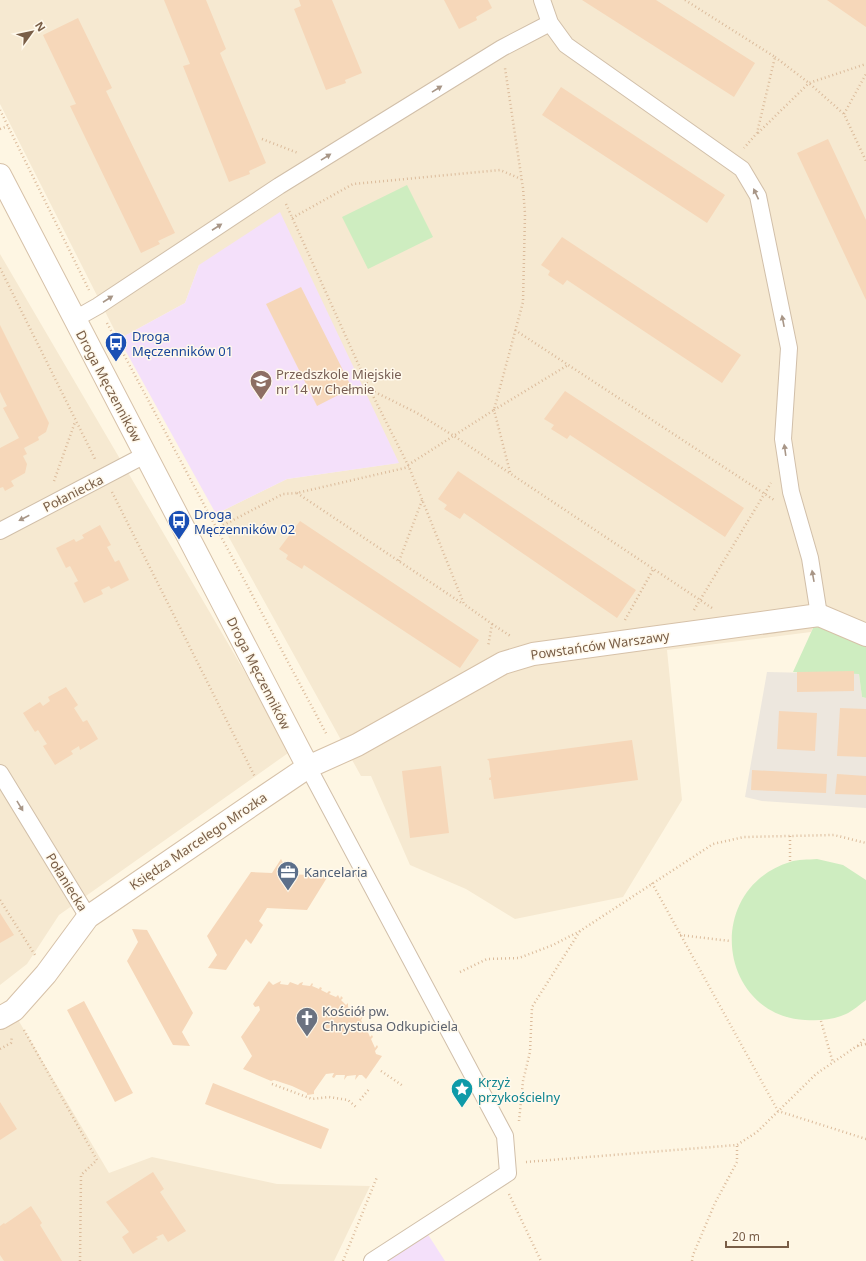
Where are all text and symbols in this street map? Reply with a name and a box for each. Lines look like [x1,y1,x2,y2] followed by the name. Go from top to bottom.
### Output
[12,12,52,52] north arrow
[32,18,50,34] text: N
[431,85,443,92] one-way arrow
[320,154,332,161] one-way arrow
[753,188,759,200] one-way arrow
[211,224,223,231] one-way arrow
[103,295,113,303] one-way arrow
[780,315,786,327] one-way arrow
[72,327,146,446] street label: Droga Męczenników
[132,327,233,360] place label: Droga Męczenników 01
[103,330,129,363] bus stop icon: Droga Męczenników 01
[276,365,402,398] place label: Przedszkole Miejskie nr 14 w Chełmie
[248,368,274,401] school or university icon: Przedszkole Miejskie nr 14 w Chełmie
[782,444,788,456] one-way arrow
[40,470,106,516] street label: Połaniecka
[194,505,295,538] place label: Droga Męczenników 02
[166,508,192,541] bus stop icon: Droga Męczenników 02
[18,515,30,522] one-way arrow
[810,570,816,583] one-way arrow
[223,614,296,733] street label: Droga Męczenników
[529,626,671,664] street label: Powstańców Warszawy
[126,788,270,894] street label: Księdza Marcelego Mrozka
[17,800,24,812] one-way arrow
[42,849,92,915] street label: Połaniecka
[275,859,301,892] office icon: Kancelaria
[304,863,368,881] place label: Kancelaria
[322,1002,458,1035] place label: Kościół pw. Chrystusa Odkupiciela
[294,1005,320,1038] church icon: Kościół pw. Chrystusa Odkupiciela
[478,1073,560,1106] place label: Krzyż przykościelny
[449,1076,475,1109] place icon: Krzyż przykościelny
[726,1223,788,1249] scale bar
[732,1228,760,1245] text: 20 m

